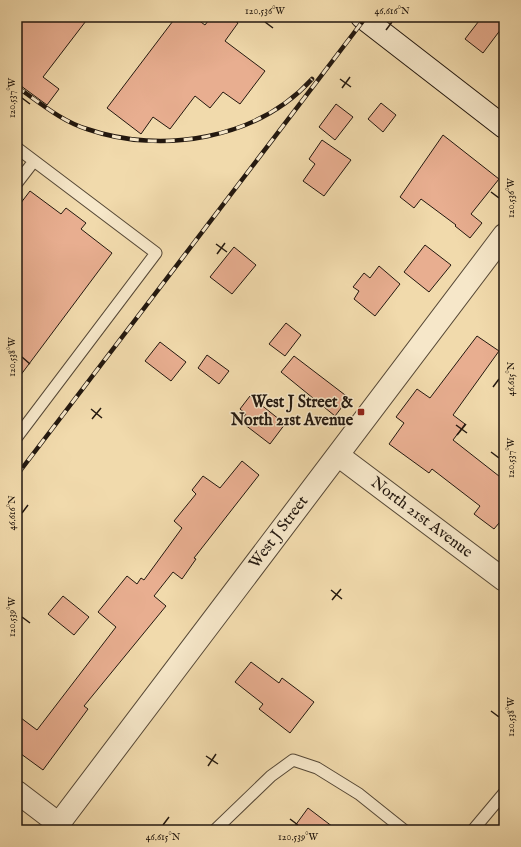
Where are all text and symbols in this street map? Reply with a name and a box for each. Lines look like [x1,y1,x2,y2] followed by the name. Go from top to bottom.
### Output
[245,5,285,18] text: 120.536°W
[374,5,410,18] text: 46.616°N
[6,77,19,118] text: 120.537°W
[505,178,518,218] text: 120.536°W
[6,337,19,377] text: 120.538°W
[505,361,518,396] text: 46.615°N
[230,393,354,431] place label: West J Street & North 21st Avenue
[356,407,366,417] marker: West J Street & North 21st Avenue
[505,437,518,478] text: 120.537°W
[366,473,476,563] street label: North 21st Avenue
[245,492,313,573] street label: West J Street
[6,495,19,531] text: 46.616°N
[6,597,19,637] text: 120.539°W
[505,697,518,737] text: 120.538°W
[146,831,181,844] text: 46.615°N
[278,831,318,844] text: 120.539°W

